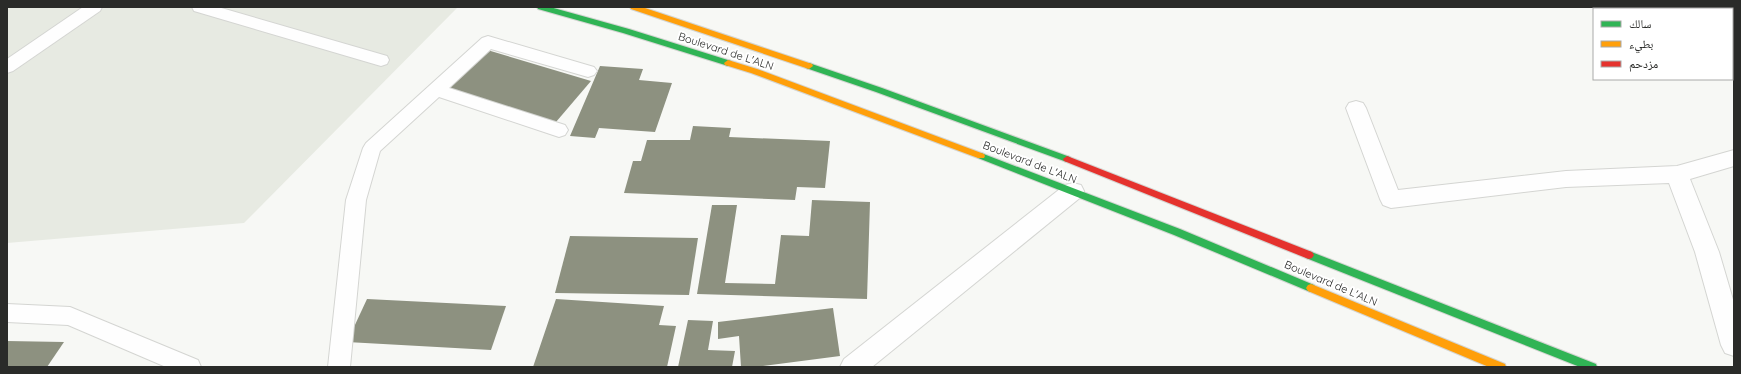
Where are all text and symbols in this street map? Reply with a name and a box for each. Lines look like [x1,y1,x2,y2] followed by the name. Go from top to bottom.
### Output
[1593,8,1733,80] legend
[1629,16,1651,31] text: سالك
[676,29,776,73] street label: Boulevard de L'ALN
[1629,36,1653,54] text: بطيء
[1629,56,1658,72] text: مزدحم
[981,138,1079,186] street label: Boulevard de L'ALN
[1282,257,1380,309] street label: Boulevard de L'ALN

